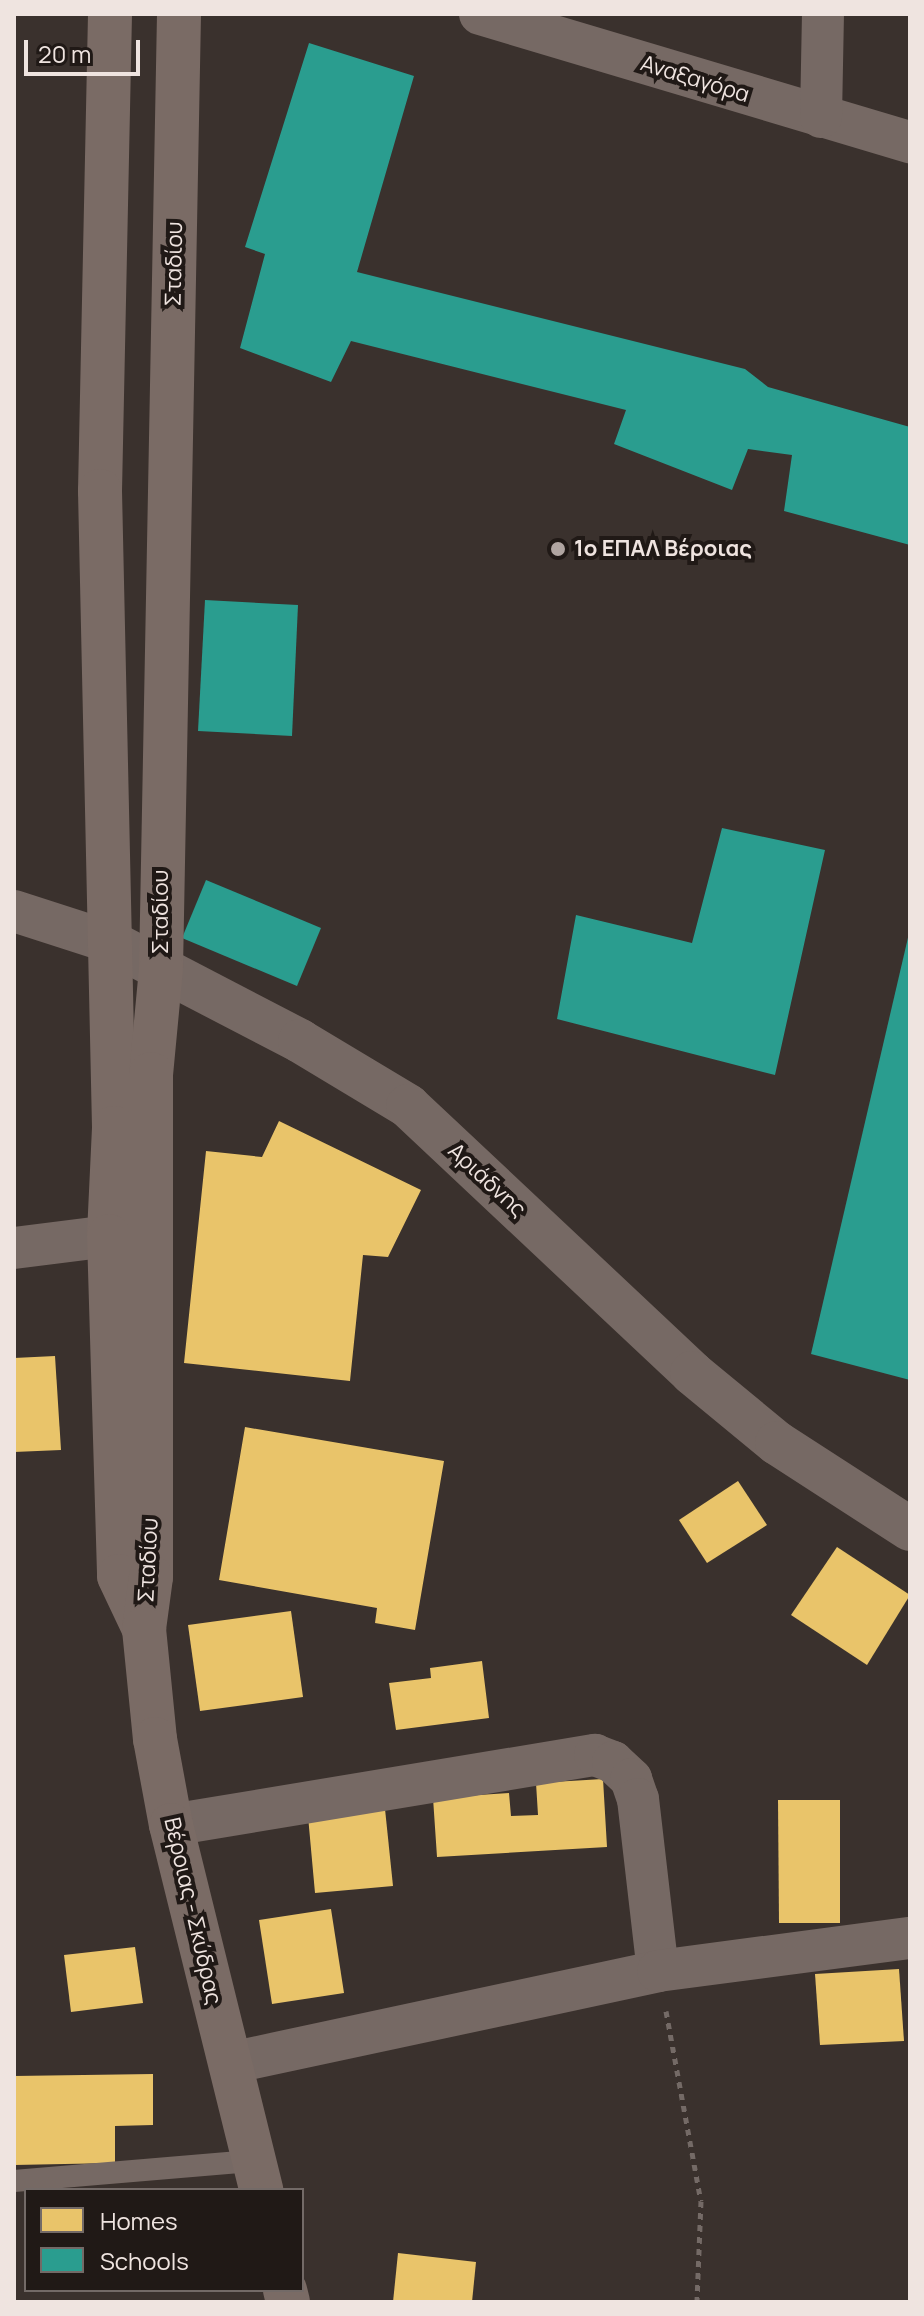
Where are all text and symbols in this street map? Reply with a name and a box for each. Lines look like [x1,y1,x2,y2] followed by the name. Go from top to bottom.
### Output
[28,24,144,74] scale bar
[38,37,91,70] text: 20 m
[637,50,753,108] street label: Αναξαγόρα
[160,221,188,307] street label: Σταδίου
[574,536,752,562] place label: 1ο ΕΠΑΛ Βέροιας
[549,540,567,558] marker: 1ο ΕΠΑΛ Βέροιας
[148,870,174,954] street label: Σταδίου
[443,1137,531,1223] street label: Αριάδνης
[133,1517,163,1603] street label: Σταδίου
[159,1815,227,2007] street label: Βέροιας - Σκύδρας
[24,2188,304,2292] legend
[100,2204,178,2237] text: Homes
[100,2244,189,2277] text: Schools

